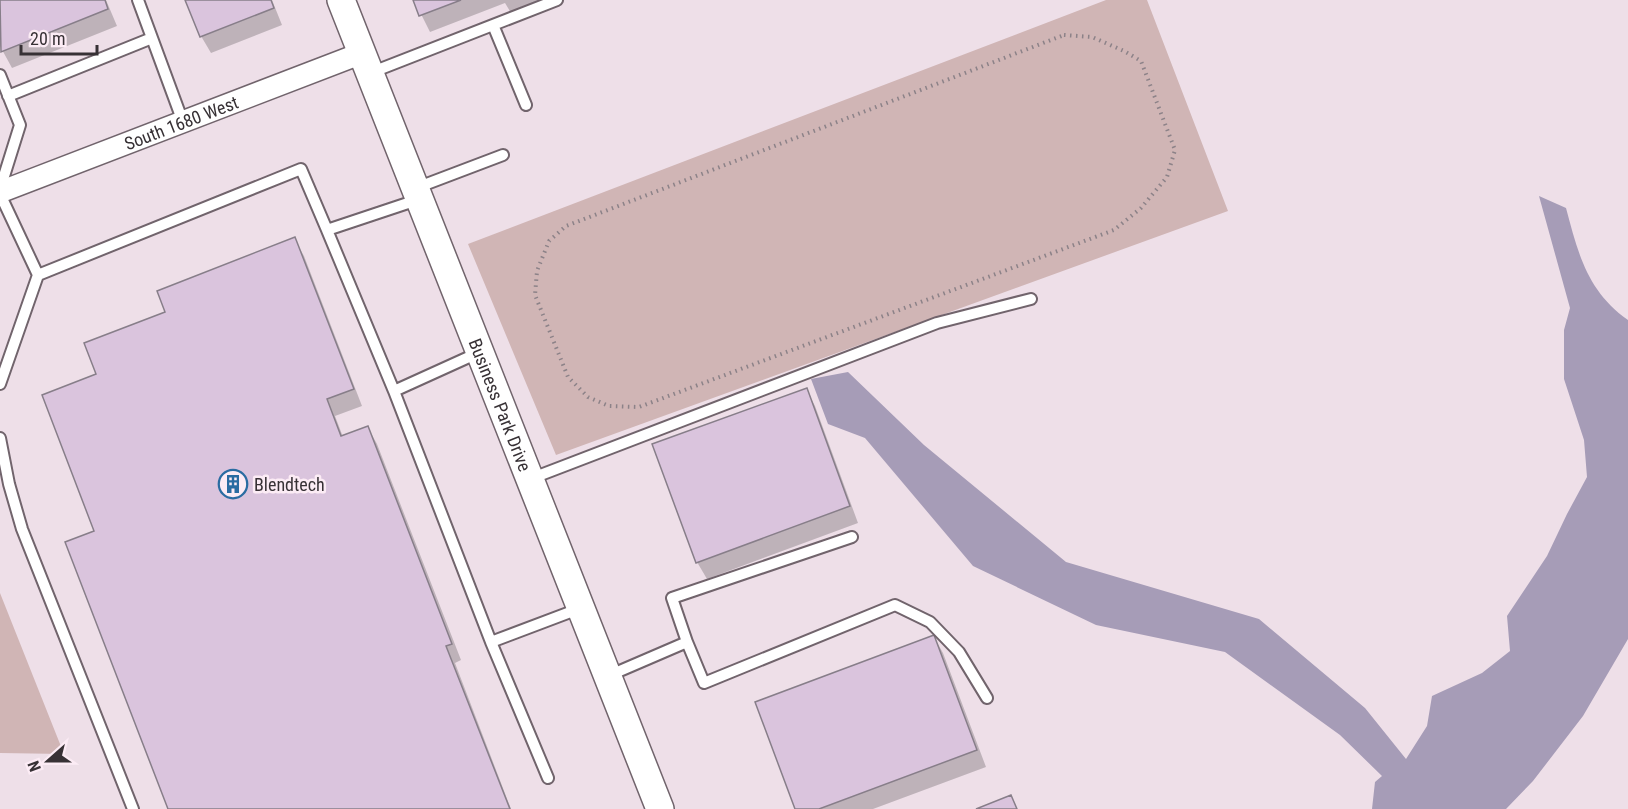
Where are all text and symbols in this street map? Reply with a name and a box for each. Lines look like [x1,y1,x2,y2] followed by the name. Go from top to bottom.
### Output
[21,18,98,56] scale bar
[30,28,65,49] text: 20 m
[121,91,241,154] street label: South 1680 West
[465,335,536,474] street label: Business Park Drive
[217,468,249,500] building icon: Blendtech
[254,474,325,495] place label: Blendtech
[18,731,78,791] north arrow
[24,758,45,774] text: N

